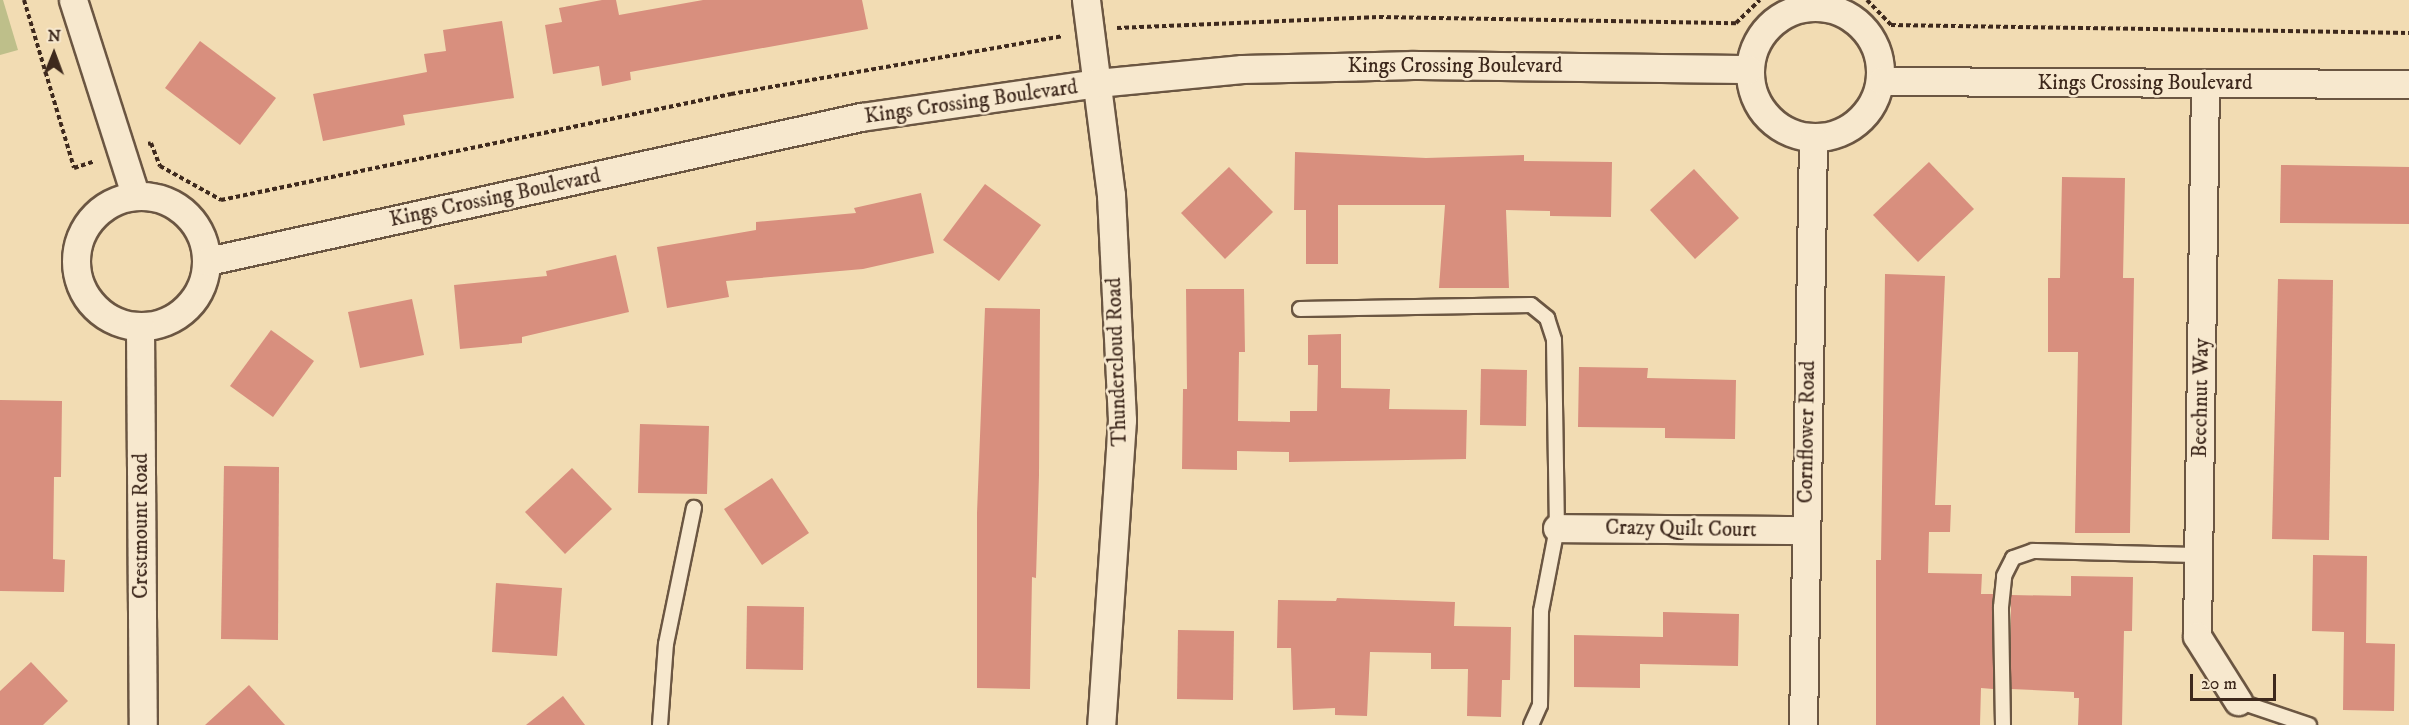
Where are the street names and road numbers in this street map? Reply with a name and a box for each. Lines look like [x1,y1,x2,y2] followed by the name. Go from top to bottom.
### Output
[1348,53,1562,79] street label: Kings Crossing Boulevard
[2038,70,2252,96] street label: Kings Crossing Boulevard
[863,75,1079,129] street label: Kings Crossing Boulevard
[387,163,603,233] street label: Kings Crossing Boulevard
[1101,277,1133,447] street label: Thundercloud Road
[2187,338,2215,458] street label: Beechnut Way
[1793,360,1821,504] street label: Cornflower Road
[128,453,154,599] street label: Crestmount Road
[1605,515,1757,543] street label: Crazy Quilt Court

